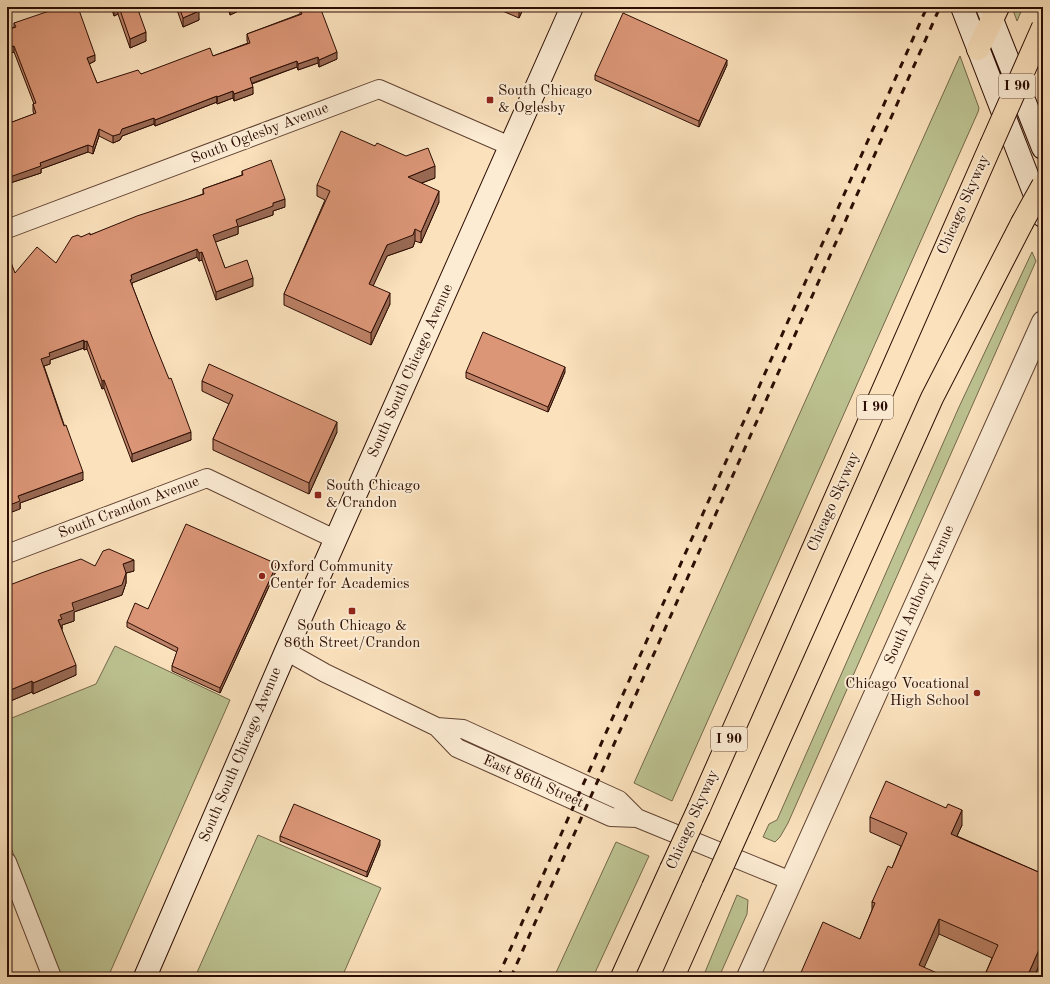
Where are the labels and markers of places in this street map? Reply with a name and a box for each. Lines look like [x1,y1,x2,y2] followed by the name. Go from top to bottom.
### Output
[498,84,592,116] place label: South Chicago & Oglesby
[485,95,495,105] marker: South Chicago & Oglesby
[326,479,420,511] place label: South Chicago & Crandon
[313,490,323,500] marker: South Chicago & Crandon
[270,560,409,592] place label: Oxford Community Center for Academics
[257,571,267,581] marker: Oxford Community Center for Academics
[347,606,357,616] marker: South Chicago & 86th Street/Crandon
[284,619,420,651] place label: South Chicago & 86th Street/Crandon
[845,677,969,709] place label: Chicago Vocational High School
[972,688,982,698] marker: Chicago Vocational High School

